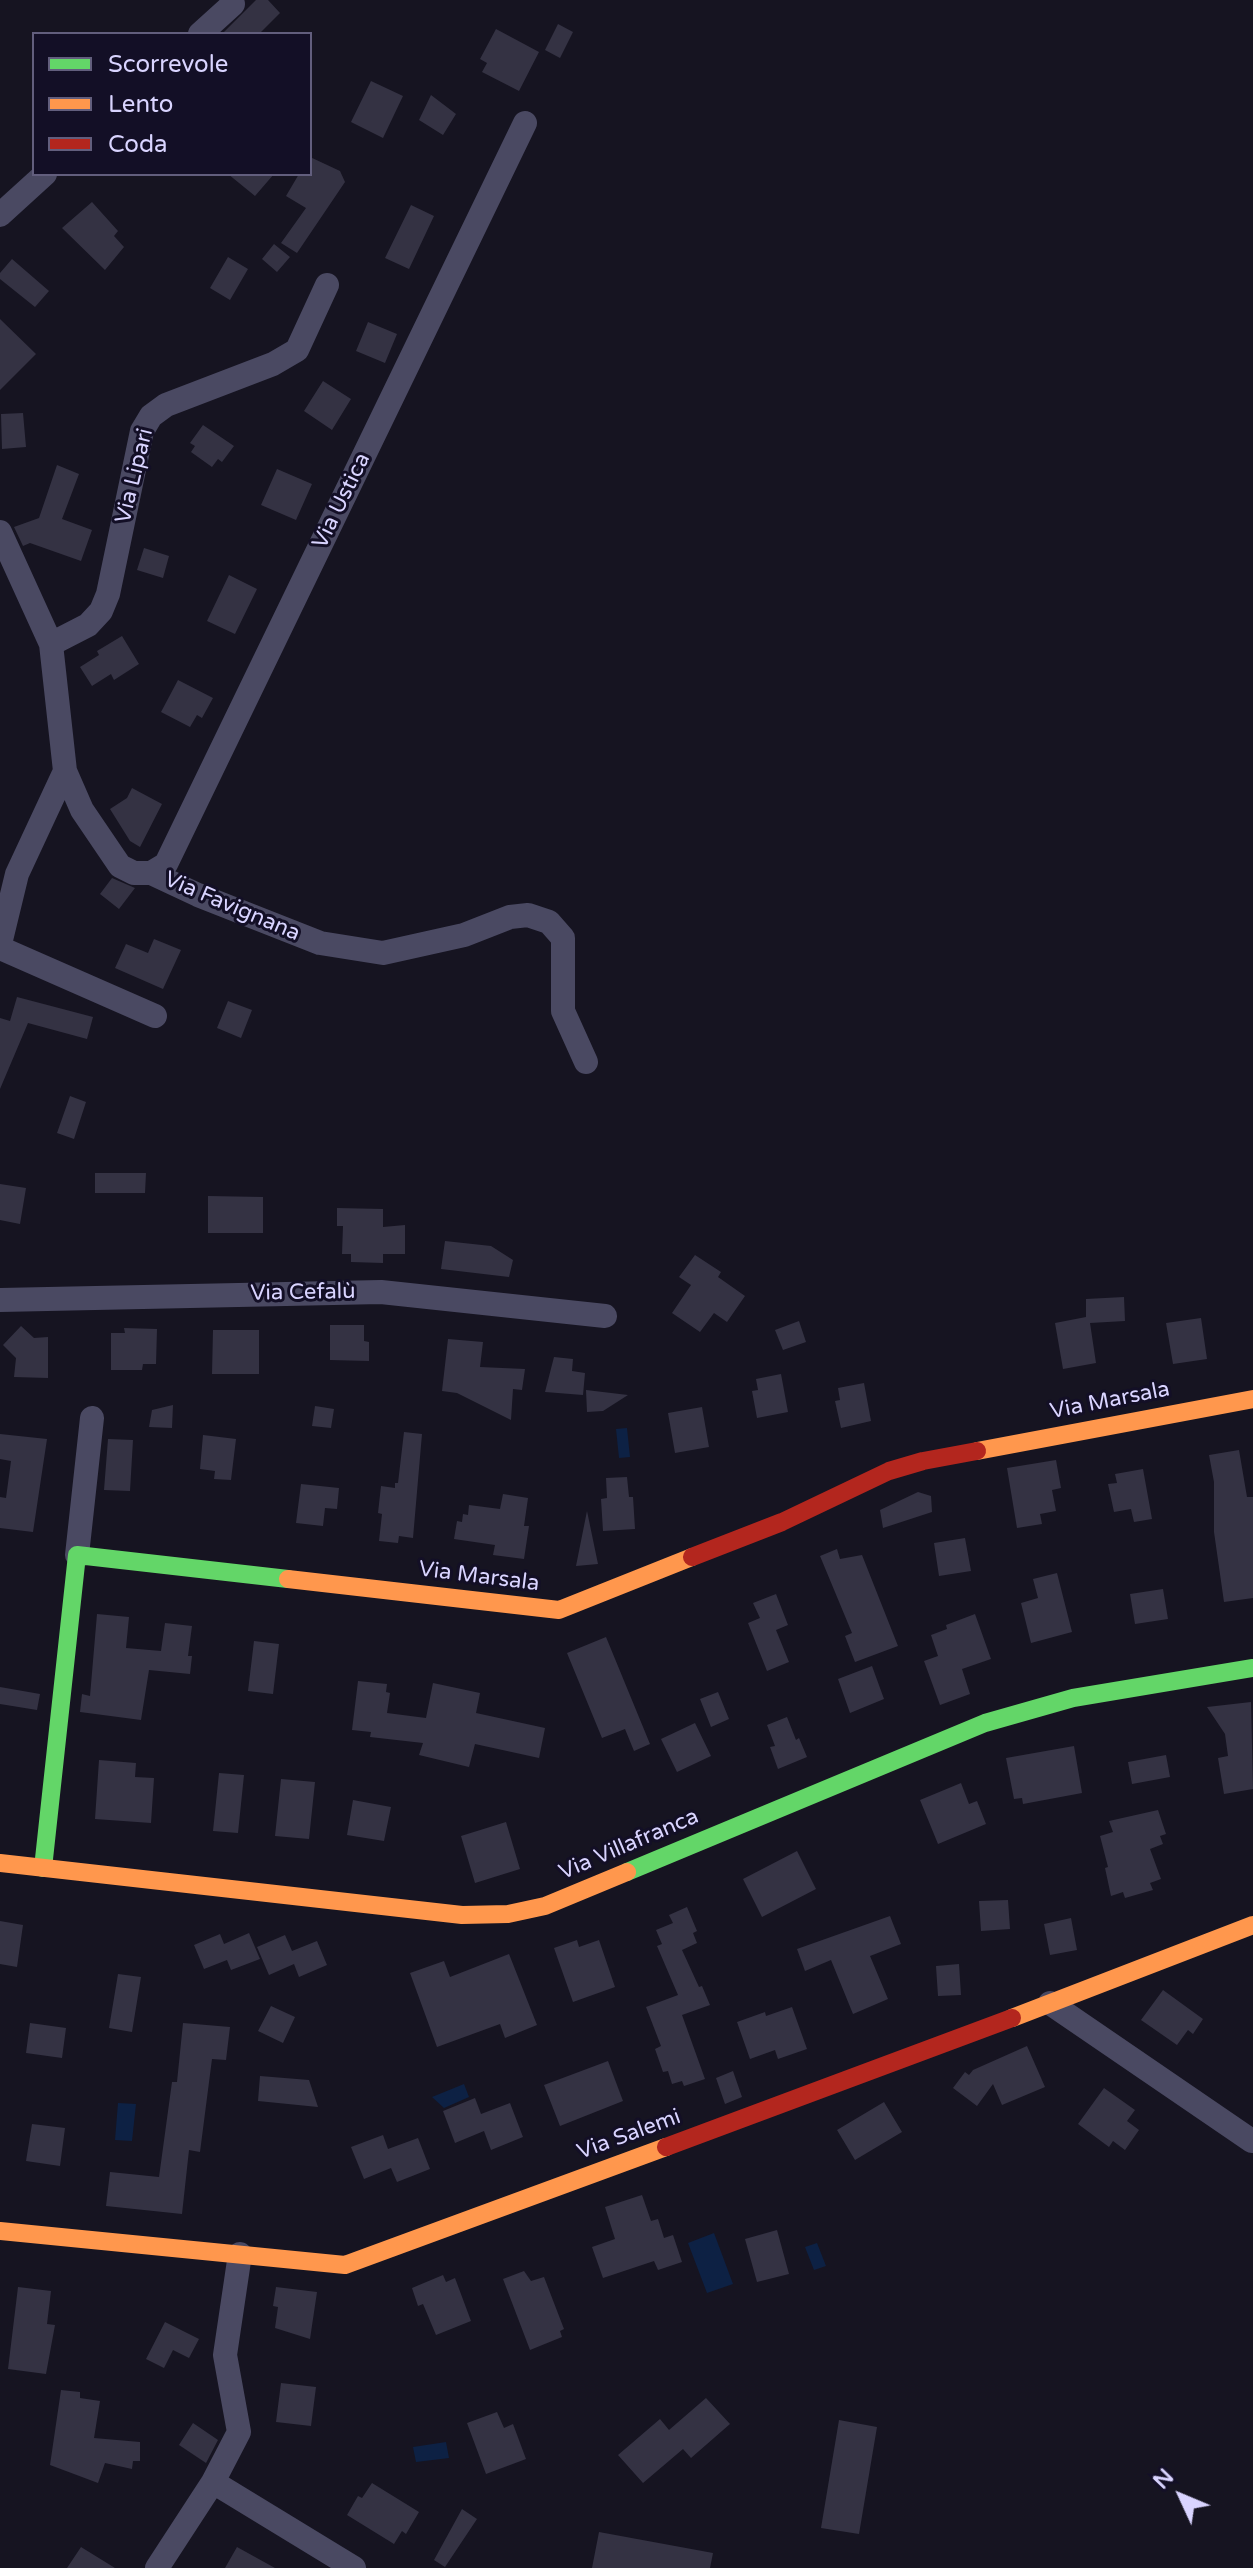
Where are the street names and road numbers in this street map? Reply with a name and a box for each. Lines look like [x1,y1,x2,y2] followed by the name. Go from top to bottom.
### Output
[110,426,160,526] street label: Via Lipari
[307,449,377,553] street label: Via Ustica
[160,867,304,947] street label: Via Favignana
[250,1279,356,1307] street label: Via Cefalù
[1048,1376,1172,1426] street label: Via Marsala
[417,1556,541,1598] street label: Via Marsala
[555,1804,703,1886] street label: Via Villafranca
[574,2104,684,2166] street label: Via Salemi

